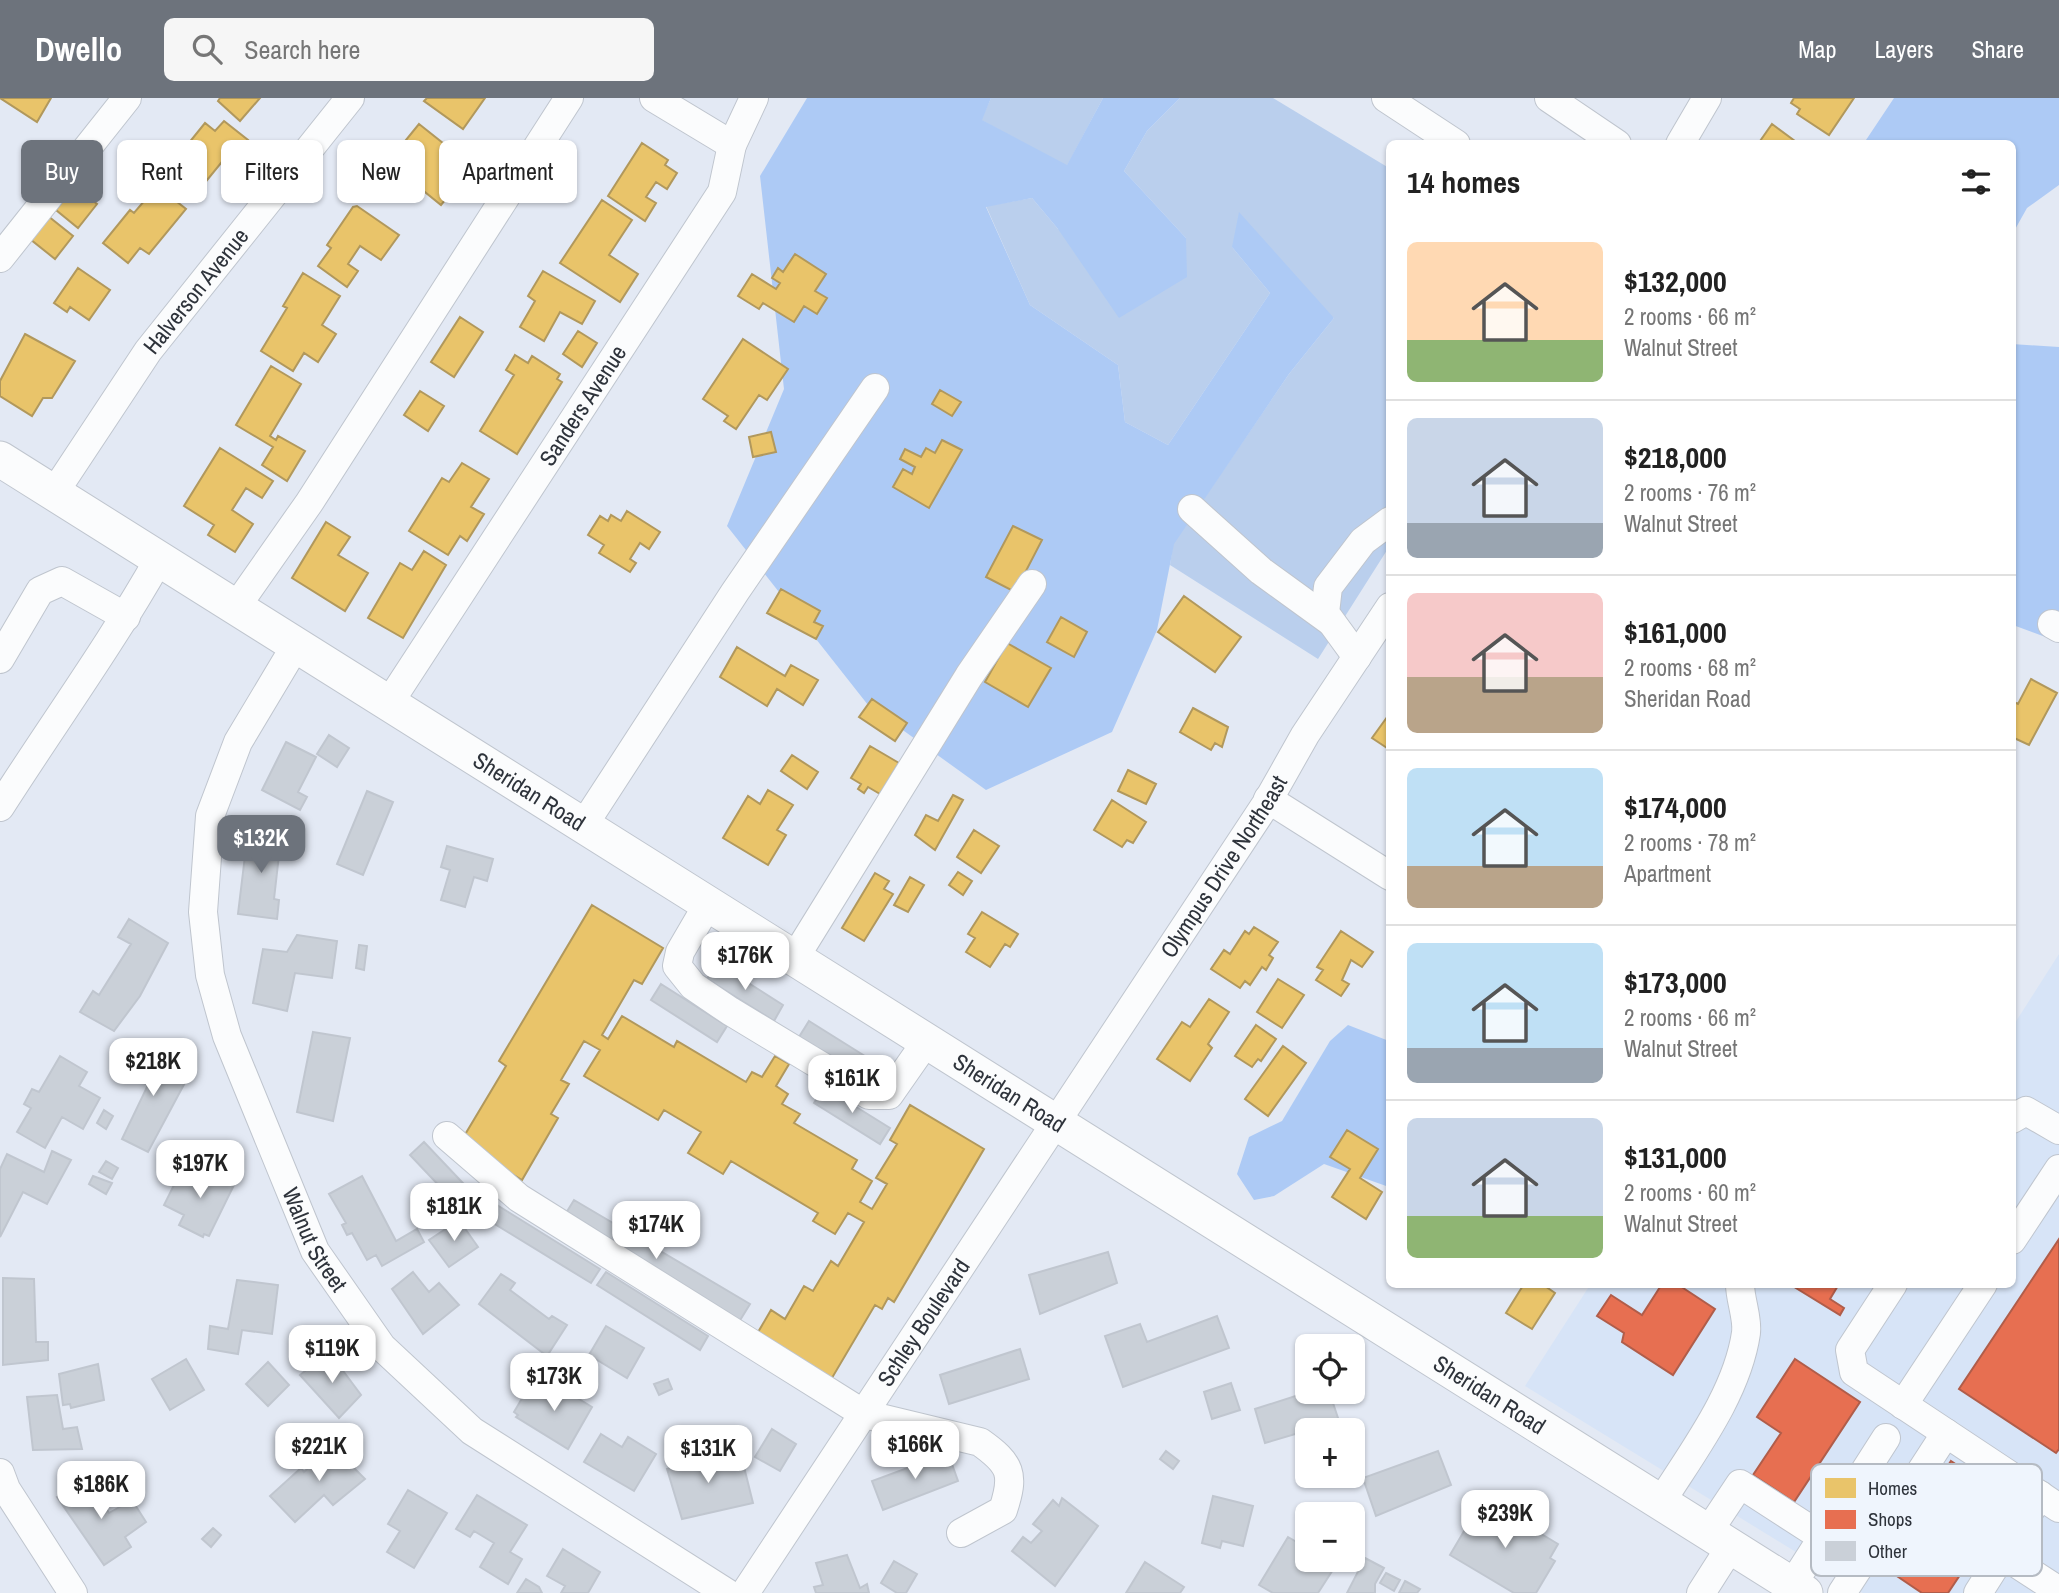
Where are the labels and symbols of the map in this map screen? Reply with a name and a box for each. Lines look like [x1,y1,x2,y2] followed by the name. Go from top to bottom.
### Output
[136,221,255,360] street label: Halverson Avenue
[532,339,633,472] street label: Sanders Avenue
[467,744,592,838] street label: Sheridan Road
[1153,770,1294,964] street label: Olympus Drive Northeast
[212,816,310,875] pin: $132K
[696,932,794,992] pin: $176K
[104,1038,202,1098] pin: $218K
[948,1046,1072,1140] street label: Sheridan Road
[803,1056,901,1115] pin: $161K
[151,1140,249,1200] pin: $197K
[276,1183,355,1298] street label: Walnut Street
[405,1184,503,1243] pin: $181K
[607,1202,705,1261] pin: $174K
[870,1253,977,1392] street label: Schley Boulevard
[283,1326,381,1385] pin: $119K
[1428,1347,1552,1441] street label: Sheridan Road
[505,1354,603,1413] pin: $173K
[866,1422,964,1481] pin: $166K
[270,1424,368,1483] pin: $221K
[659,1426,757,1485] pin: $131K
[52,1462,150,1521] pin: $186K
[1811,1464,2042,1576] legend
[1868,1475,1918,1501] text: Homes
[1456,1490,1554,1550] pin: $239K
[1868,1506,1912,1532] text: Shops
[1868,1538,1908,1564] text: Other

